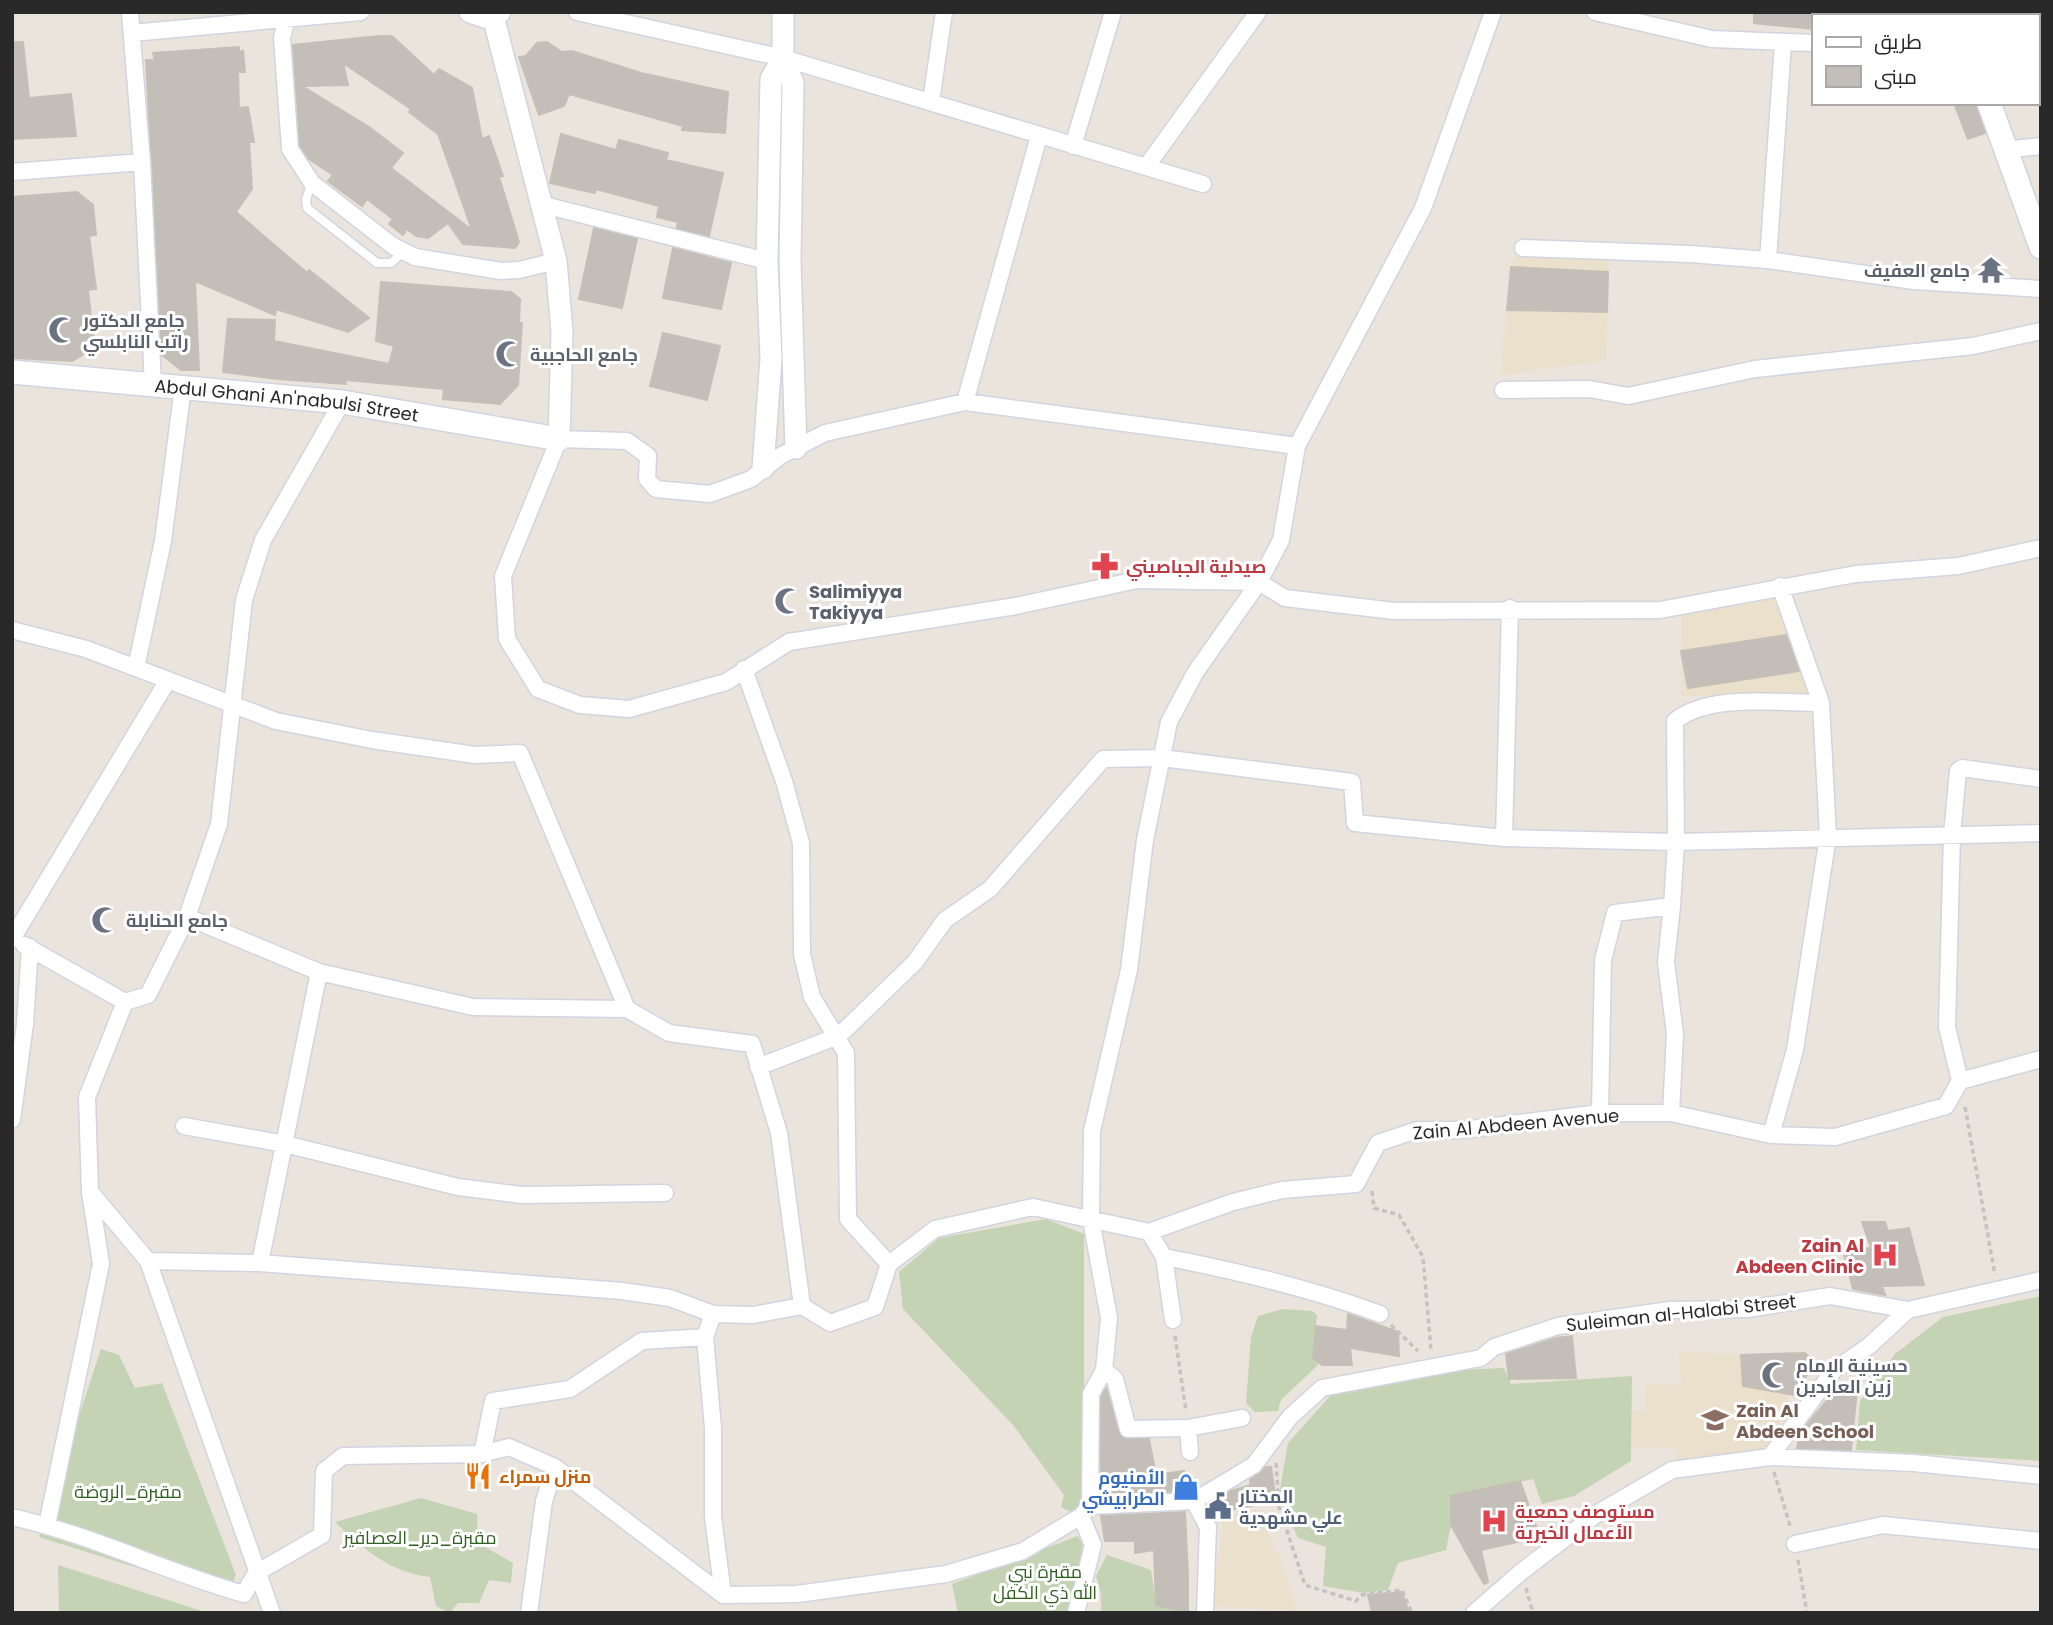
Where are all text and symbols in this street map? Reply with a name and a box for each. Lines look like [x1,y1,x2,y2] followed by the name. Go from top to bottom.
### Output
[1812,14,2039,105] legend
[1874,27,1922,56] text: طريق
[1874,62,1917,91] text: مبنى
[1976,255,2006,285] temple icon: جامع العفيف
[1864,258,1970,283] place label: جامع العفيف
[82,308,189,356] place label: جامع الدكتور راتب النابلسي
[47,315,77,345] mosque icon: جامع الدكتور راتب النابلسي
[494,339,524,369] mosque icon: جامع الحاجبية
[530,342,638,367] place label: جامع الحاجبية
[153,373,420,427] street label: Abdul Ghani An'nabulsi Street
[1090,551,1120,581] pharmacy icon: صيدلية الجباصيني
[1126,554,1266,582] place label: صيدلية الجباصيني
[809,579,902,625] place label: Salimiyya Takiyya
[773,586,803,616] mosque icon: Salimiyya Takiyya
[90,905,120,935] mosque icon: جامع الحنابلة
[126,908,228,933] place label: جامع الحنابلة
[1412,1103,1620,1145] street label: Zain Al Abdeen Avenue
[1735,1233,1864,1279] place label: Zain Al Abdeen Clinic
[1870,1240,1900,1270] hospital icon: Zain Al Abdeen Clinic
[1565,1288,1797,1338] street label: Suleiman al-Halabi Street
[1796,1353,1908,1399] place label: حسينية الإمام زين العابدين
[1760,1360,1790,1390] mosque icon: حسينية الإمام زين العابدين
[1736,1398,1874,1444] place label: Zain Al Abdeen School
[1700,1405,1730,1435] school or university icon: Zain Al Abdeen School
[463,1461,493,1491] restaurant icon: منزل سمراء
[499,1464,591,1489] place label: منزل سمراء
[1082,1465,1165,1513] place label: الأمنيوم الطرابيشي
[1171,1472,1201,1502] shop icon: الأمنيوم الطرابيشي
[74,1479,182,1504] park label: مقبرة_الروضة
[1238,1484,1343,1533] place label: المختار علي مشهدية
[1203,1491,1233,1521] public building icon: المختار علي مشهدية
[1515,1499,1655,1545] place label: مستوصف جمعية الأعمال الخيرية
[1479,1506,1509,1536] hospital icon: مستوصف جمعية الأعمال الخيرية
[342,1525,497,1550] park label: مقبرة_دير_العصافير
[993,1559,1097,1607] park label: مقبرة نبي الله ذي الكفل

